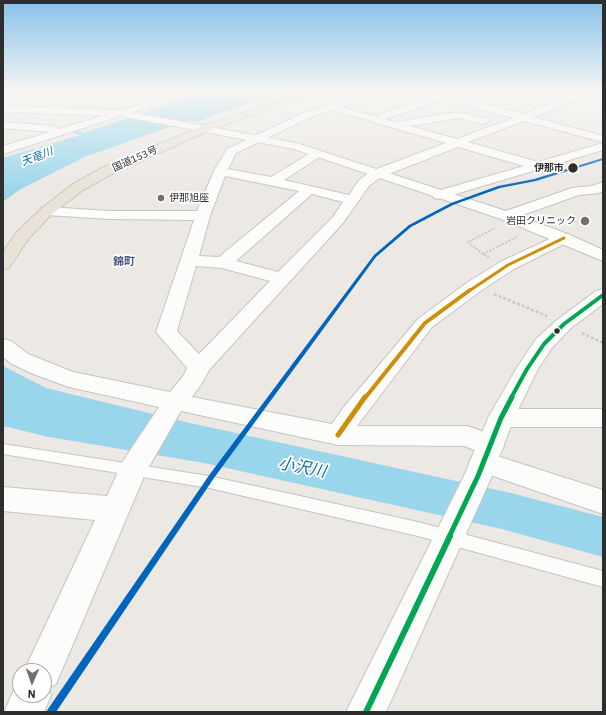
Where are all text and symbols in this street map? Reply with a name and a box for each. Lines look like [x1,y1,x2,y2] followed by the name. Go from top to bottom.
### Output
[111,144,159,174] street label: 国道153号
[19,145,55,169] water label: 天竜川
[566,161,580,175] marker: 伊那市
[534,162,564,174] place label: 伊那市
[169,192,209,204] place label: 伊那旭座
[156,193,166,203] marker: 伊那旭座
[506,215,576,227] place label: 岩田クリニック
[579,215,591,227] marker: 岩田クリニック
[113,255,135,269] district label: 錦町
[552,326,562,336] unlabelled marker
[277,454,327,482] water label: 小沢川
[12,663,52,703] north arrow
[27,687,36,701] text: N

